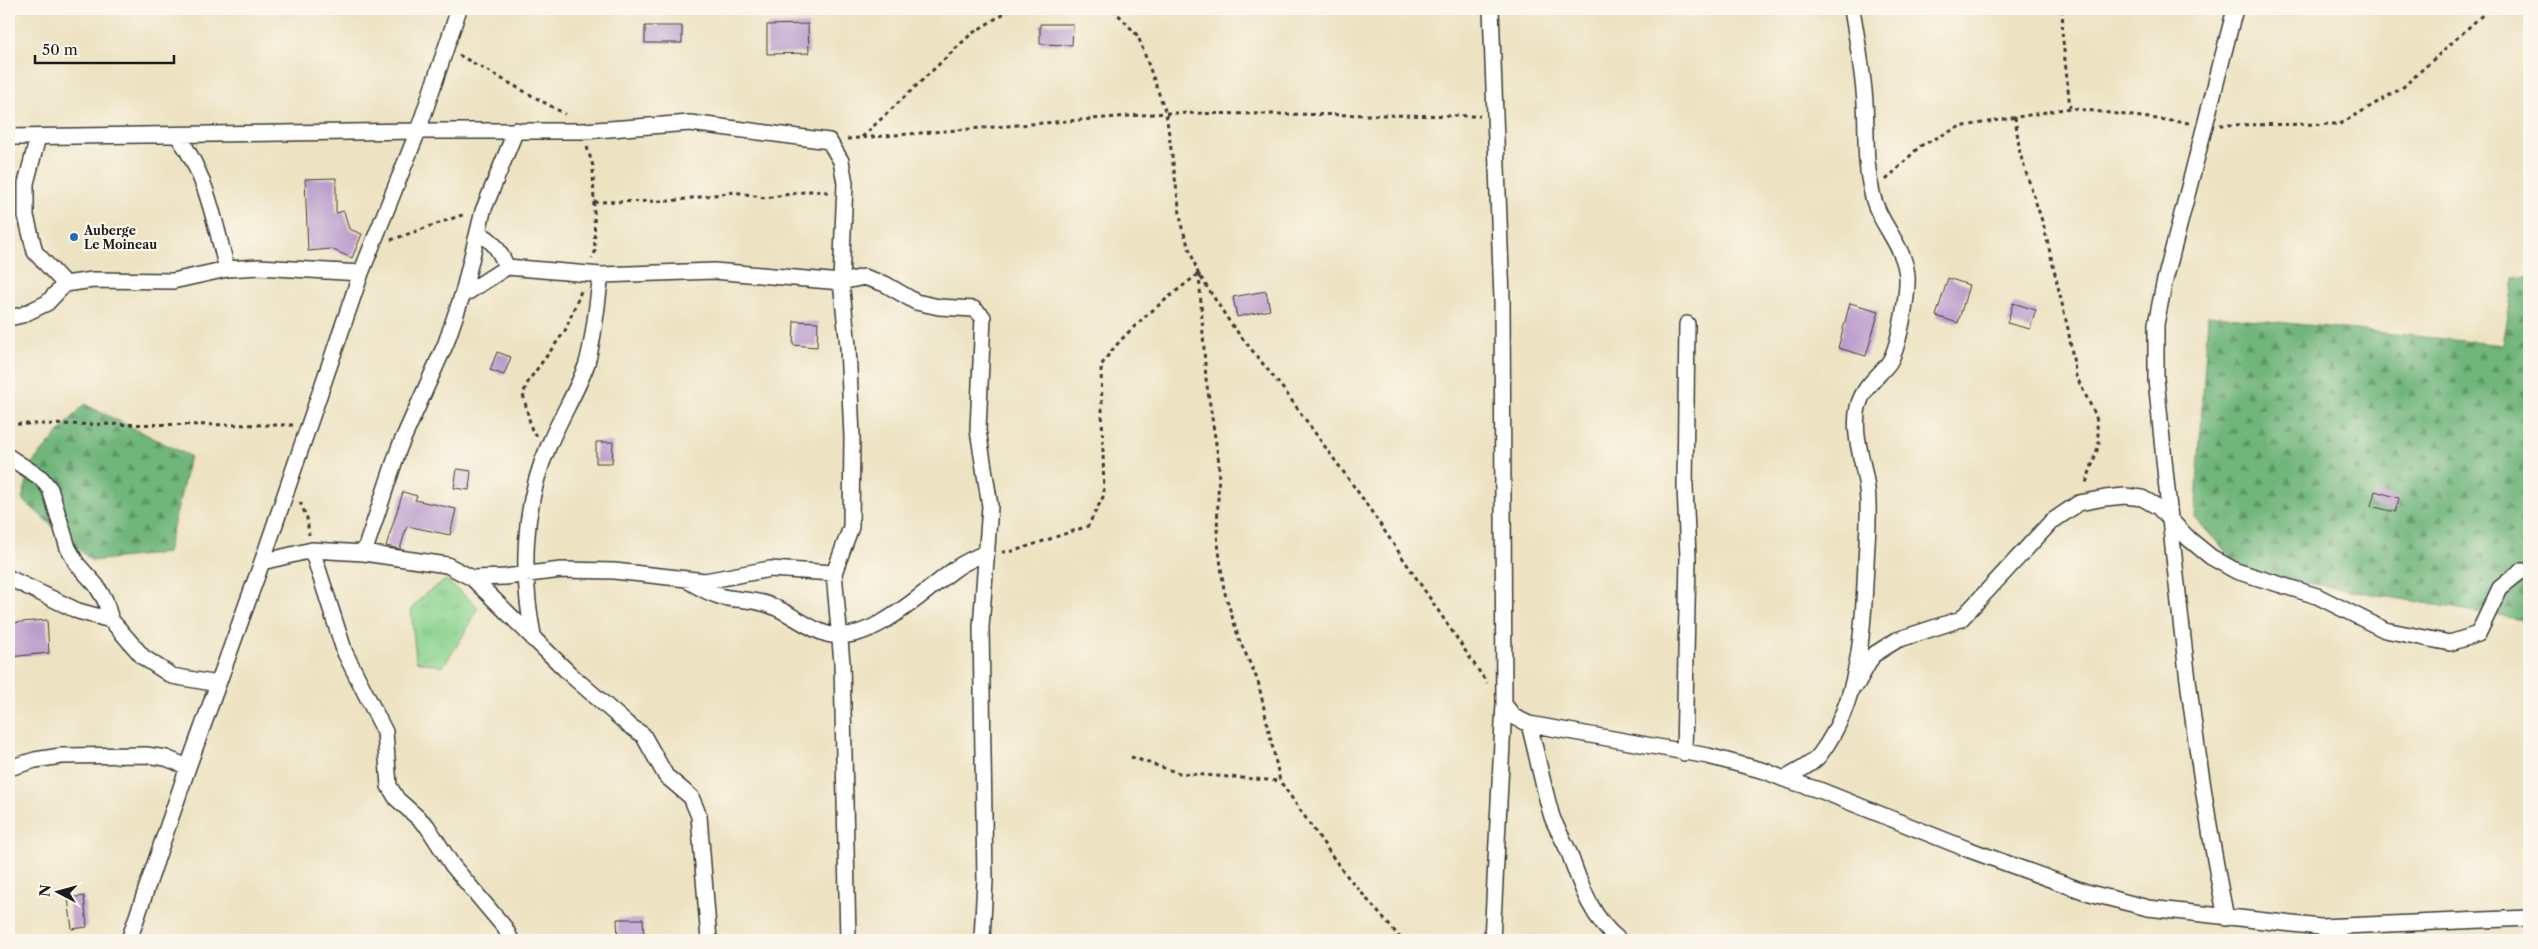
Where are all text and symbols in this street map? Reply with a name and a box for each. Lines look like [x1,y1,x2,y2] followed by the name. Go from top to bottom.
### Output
[35,32,174,64] scale bar
[42,40,78,59] text: 50 m
[83,223,157,252] place label: Auberge Le Moineau
[68,231,80,243] marker: Auberge Le Moineau
[32,866,82,916] north arrow
[35,884,55,898] text: N

